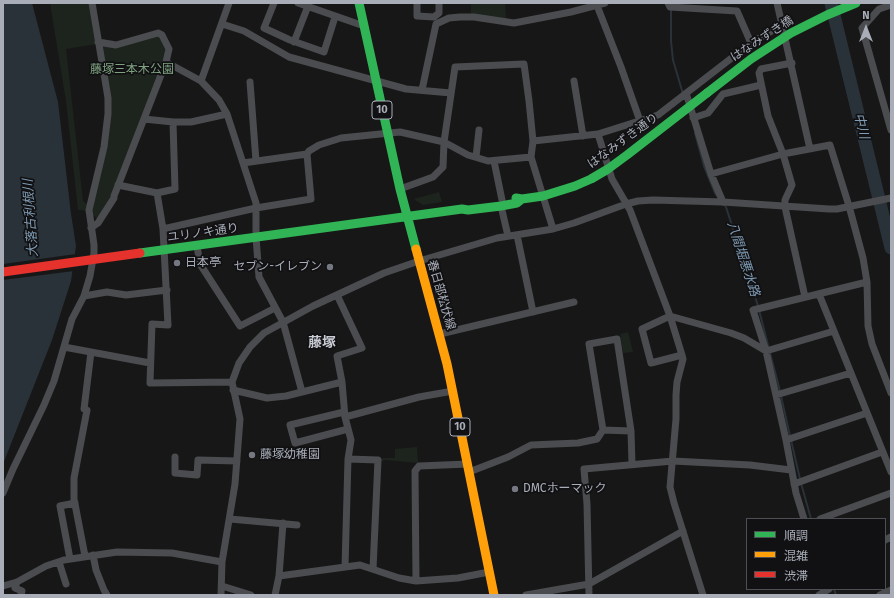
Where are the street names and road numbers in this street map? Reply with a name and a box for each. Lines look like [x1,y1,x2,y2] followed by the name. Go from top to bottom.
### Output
[728,13,796,65] street label: はなみずき橋
[372,101,392,119] road number: 10
[585,110,661,172] street label: はなみずき通り
[166,221,240,245] street label: ユリノキ通り
[424,258,458,332] street label: 春日部松伏線
[450,418,470,436] road number: 10

